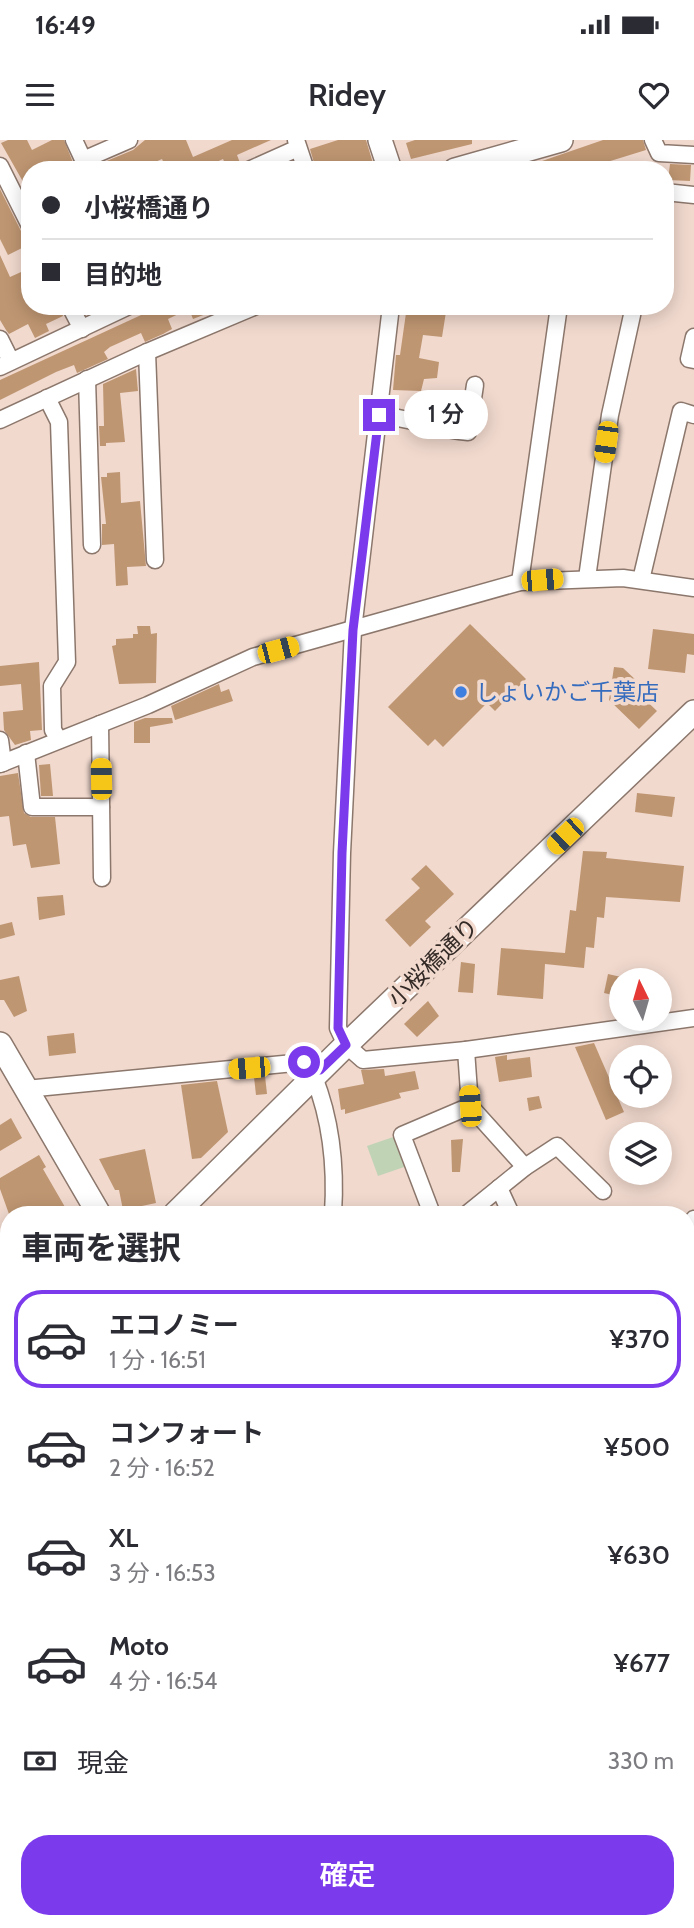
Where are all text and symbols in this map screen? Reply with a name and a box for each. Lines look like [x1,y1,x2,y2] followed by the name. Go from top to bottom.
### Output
[35,9,96,41] text: 16:49
[308,75,386,114] text: Ridey
[21,76,59,114] icon: menu
[635,76,673,114] icon: heart
[84,192,214,224] text: 小桜橋通り
[84,259,162,291] text: 目的地
[404,390,488,440] callout: 1 分
[363,399,395,431] route end
[428,400,464,428] text: 1 分
[593,420,620,464] car
[521,568,564,592] car
[255,634,302,666] car
[475,678,659,706] place label: しょいかご千葉店
[453,684,469,700] marker: しょいかご千葉店
[91,758,112,800] car
[543,814,588,858] car
[382,912,484,1012] street label: 小桜橋通り
[609,968,672,1031] north arrow
[609,968,672,1185] map controls
[609,1045,672,1108] button: locate
[288,1046,320,1078] route start
[228,1056,271,1080] car
[459,1084,482,1128] car
[609,1122,672,1185] button: layers
[21,1228,181,1267] text: 車両を選択
[25,1308,88,1371] icon: car
[109,1309,239,1341] text: エコノミー
[609,1323,670,1355] text: ¥370
[109,1346,206,1374] text: 1 分 · 16:51
[25,1416,88,1479] icon: car
[109,1417,264,1449] text: コンフォート
[604,1431,670,1463] text: ¥500
[109,1454,215,1482] text: 2 分 · 16:52
[109,1522,138,1554] text: XL
[25,1524,88,1587] icon: car
[608,1539,670,1571] text: ¥630
[109,1559,216,1587] text: 3 分 · 16:53
[109,1630,169,1662] text: Moto
[25,1632,88,1695] icon: car
[614,1647,670,1679] text: ¥677
[109,1667,217,1695] text: 4 分 · 16:54
[21,1742,59,1780] icon: cash
[77,1747,129,1779] text: 現金
[608,1747,674,1775] text: 330 m
[21,1835,674,1915] button: 確定

